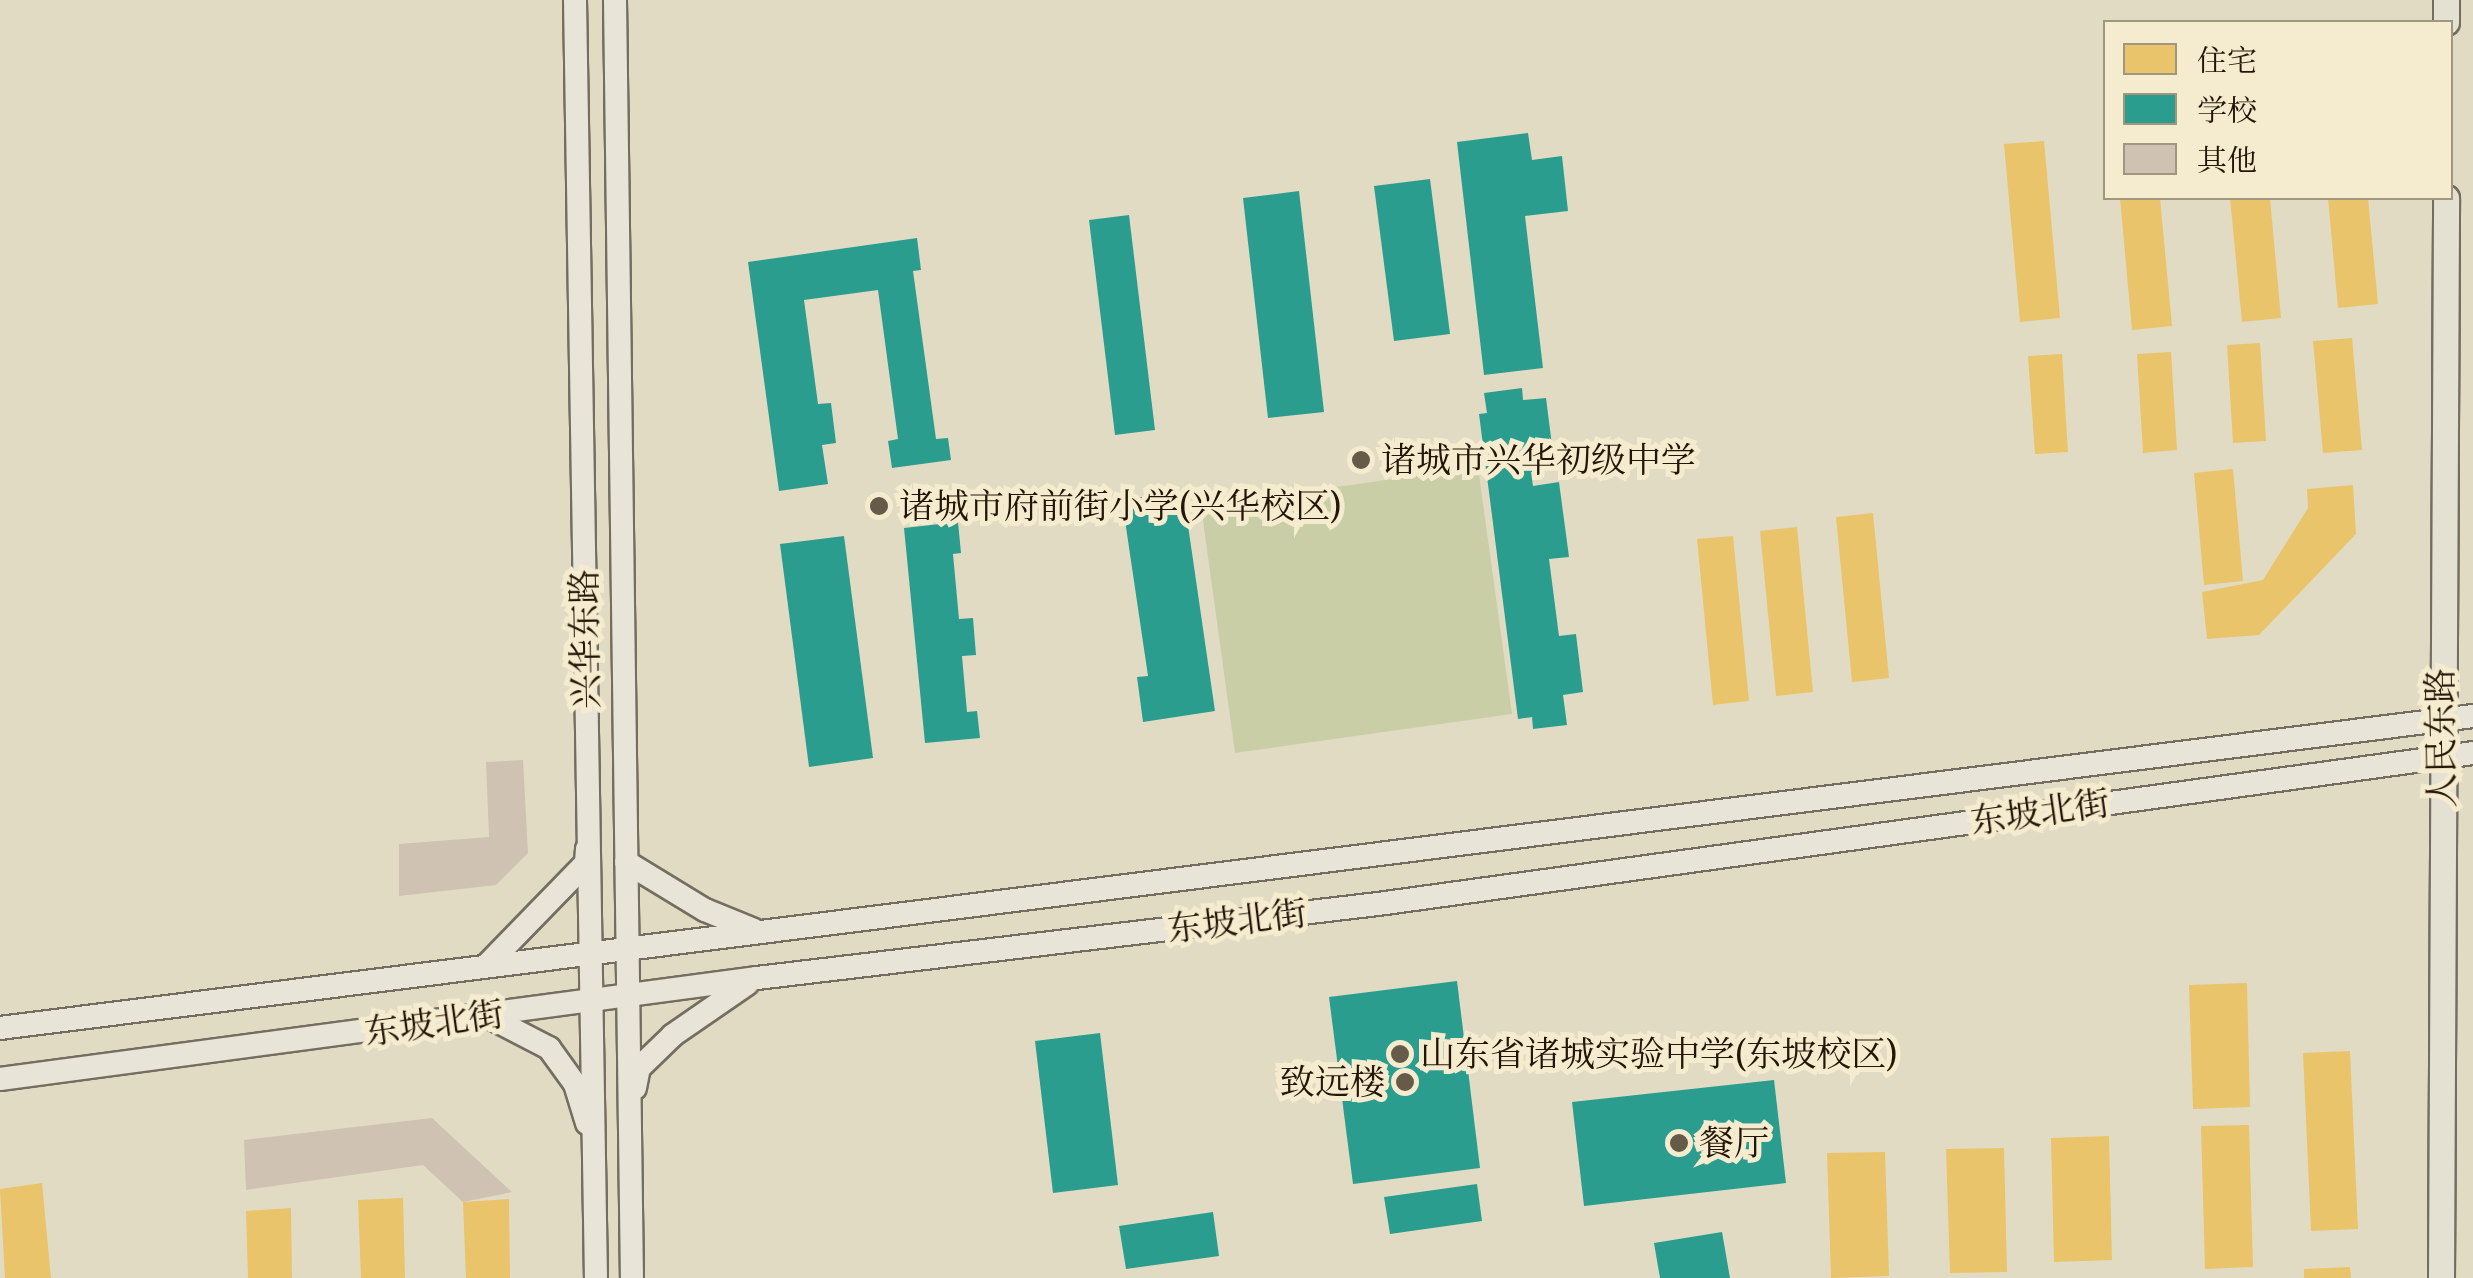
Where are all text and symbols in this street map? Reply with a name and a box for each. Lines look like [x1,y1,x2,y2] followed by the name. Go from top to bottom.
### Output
[2103,20,2453,200] legend
[2197,38,2257,82] text: 住宅
[2197,88,2257,132] text: 学校
[2197,138,2257,182] text: 其他
[1381,439,1696,481] place label: 诸城市兴华初级中学
[1350,449,1372,471] marker: 诸城市兴华初级中学
[899,485,1342,527] place label: 诸城市府前街小学(兴华校区)
[868,495,890,517] marker: 诸城市府前街小学(兴华校区)
[563,569,607,709] street label: 兴华东路
[2419,668,2463,808] street label: 人民东路
[1968,781,2112,843] street label: 东坡北街
[1165,892,1309,950] street label: 东坡北街
[362,992,506,1054] street label: 东坡北街
[1420,1033,1898,1075] place label: 山东省诸城实验中学(东坡校区)
[1389,1043,1411,1065] marker: 山东省诸城实验中学(东坡校区)
[1280,1061,1385,1103] place label: 致远楼
[1394,1071,1416,1093] marker: 致远楼
[1699,1122,1769,1164] place label: 餐厅
[1668,1132,1690,1154] marker: 餐厅

